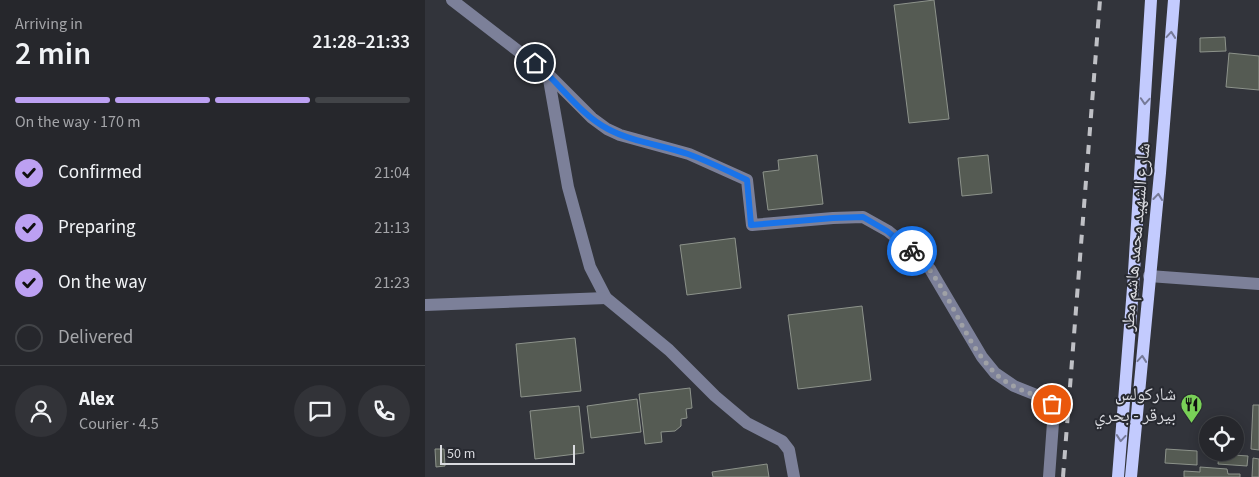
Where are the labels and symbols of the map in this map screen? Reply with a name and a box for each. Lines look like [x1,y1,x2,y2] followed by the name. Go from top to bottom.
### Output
[1166,31,1177,39] one-way arrow
[514,42,556,84] pin
[1139,97,1150,105] one-way arrow
[1115,142,1157,333] street label: شارع الشهيد محمد هاشم مطر
[1152,193,1163,201] one-way arrow
[887,226,937,276] courier
[1136,354,1147,362] one-way arrow
[1094,382,1176,429] place label: شاركولس بيرقر - بحري
[1031,383,1073,425] pin
[1180,392,1204,423] restaurant icon: شاركولس بيرقر - بحري
[1115,434,1126,442] one-way arrow
[440,442,575,465] scale bar

